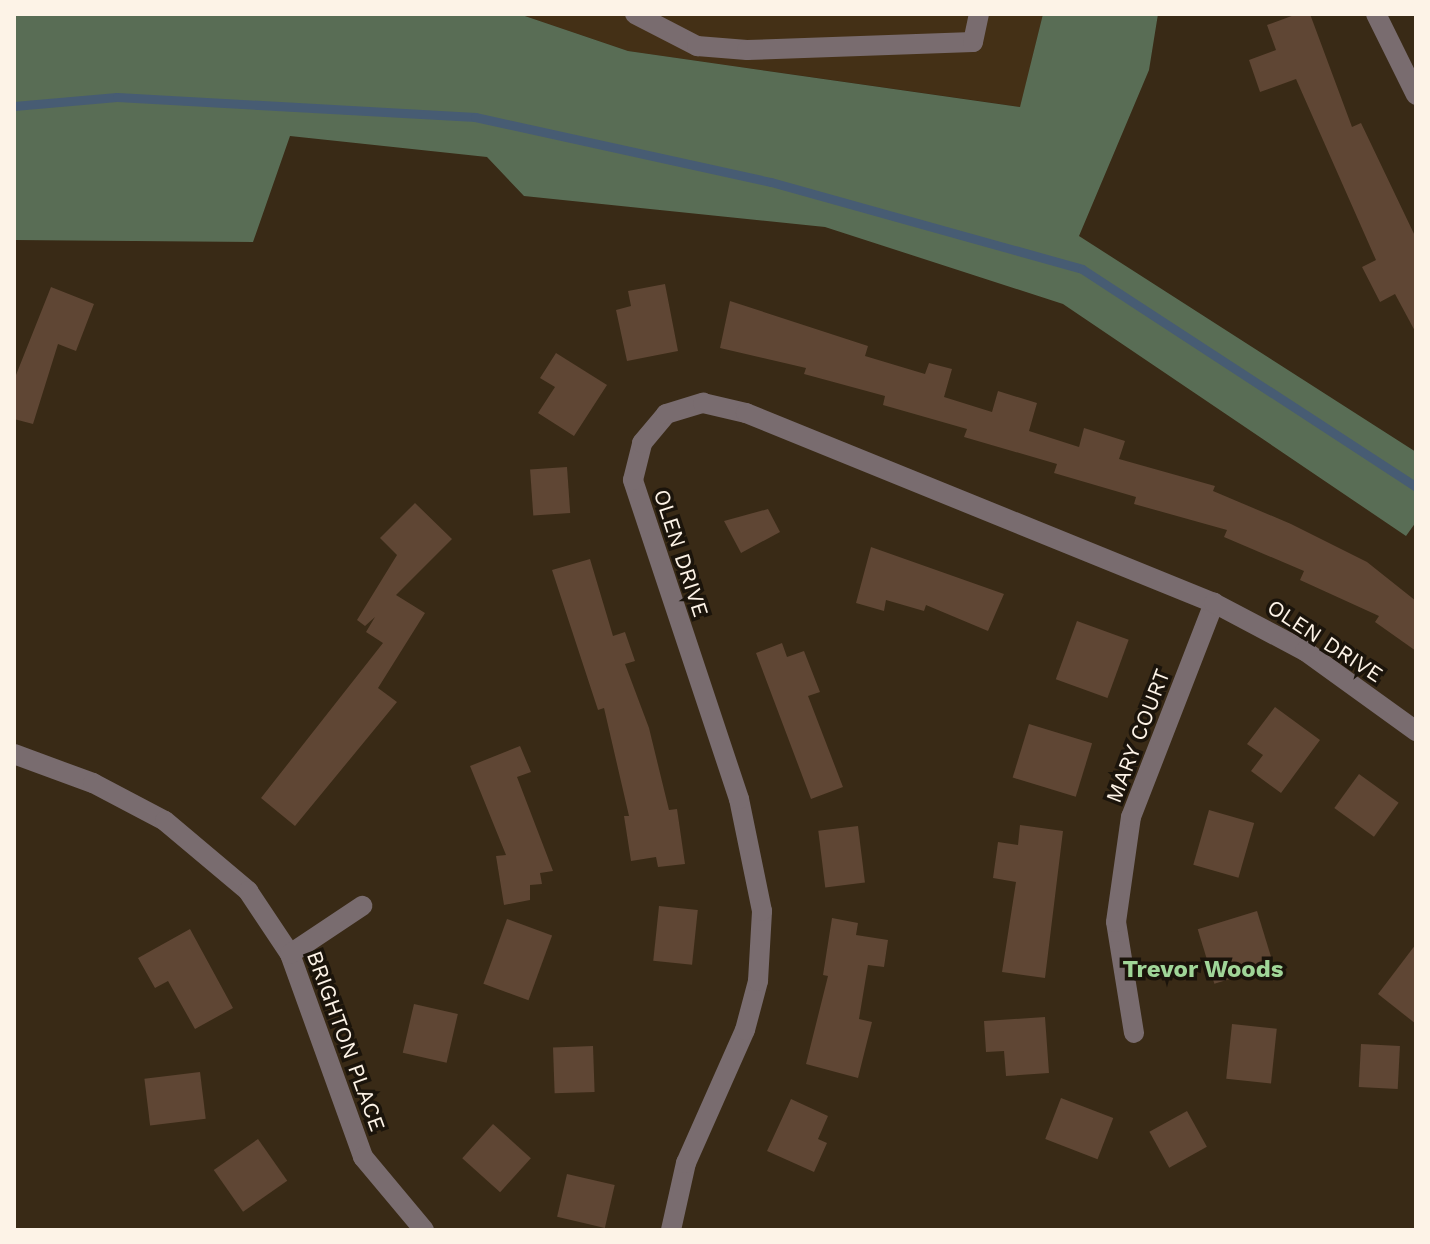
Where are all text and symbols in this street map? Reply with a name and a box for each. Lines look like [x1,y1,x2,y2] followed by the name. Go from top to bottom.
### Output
[648,486,714,620] street label: OLEN DRIVE
[1262,594,1388,688] street label: OLEN DRIVE
[1100,665,1176,807] street label: MARY COURT
[301,947,391,1135] street label: BRIGHTON PLACE
[1122,956,1284,984] district label: Trevor Woods

